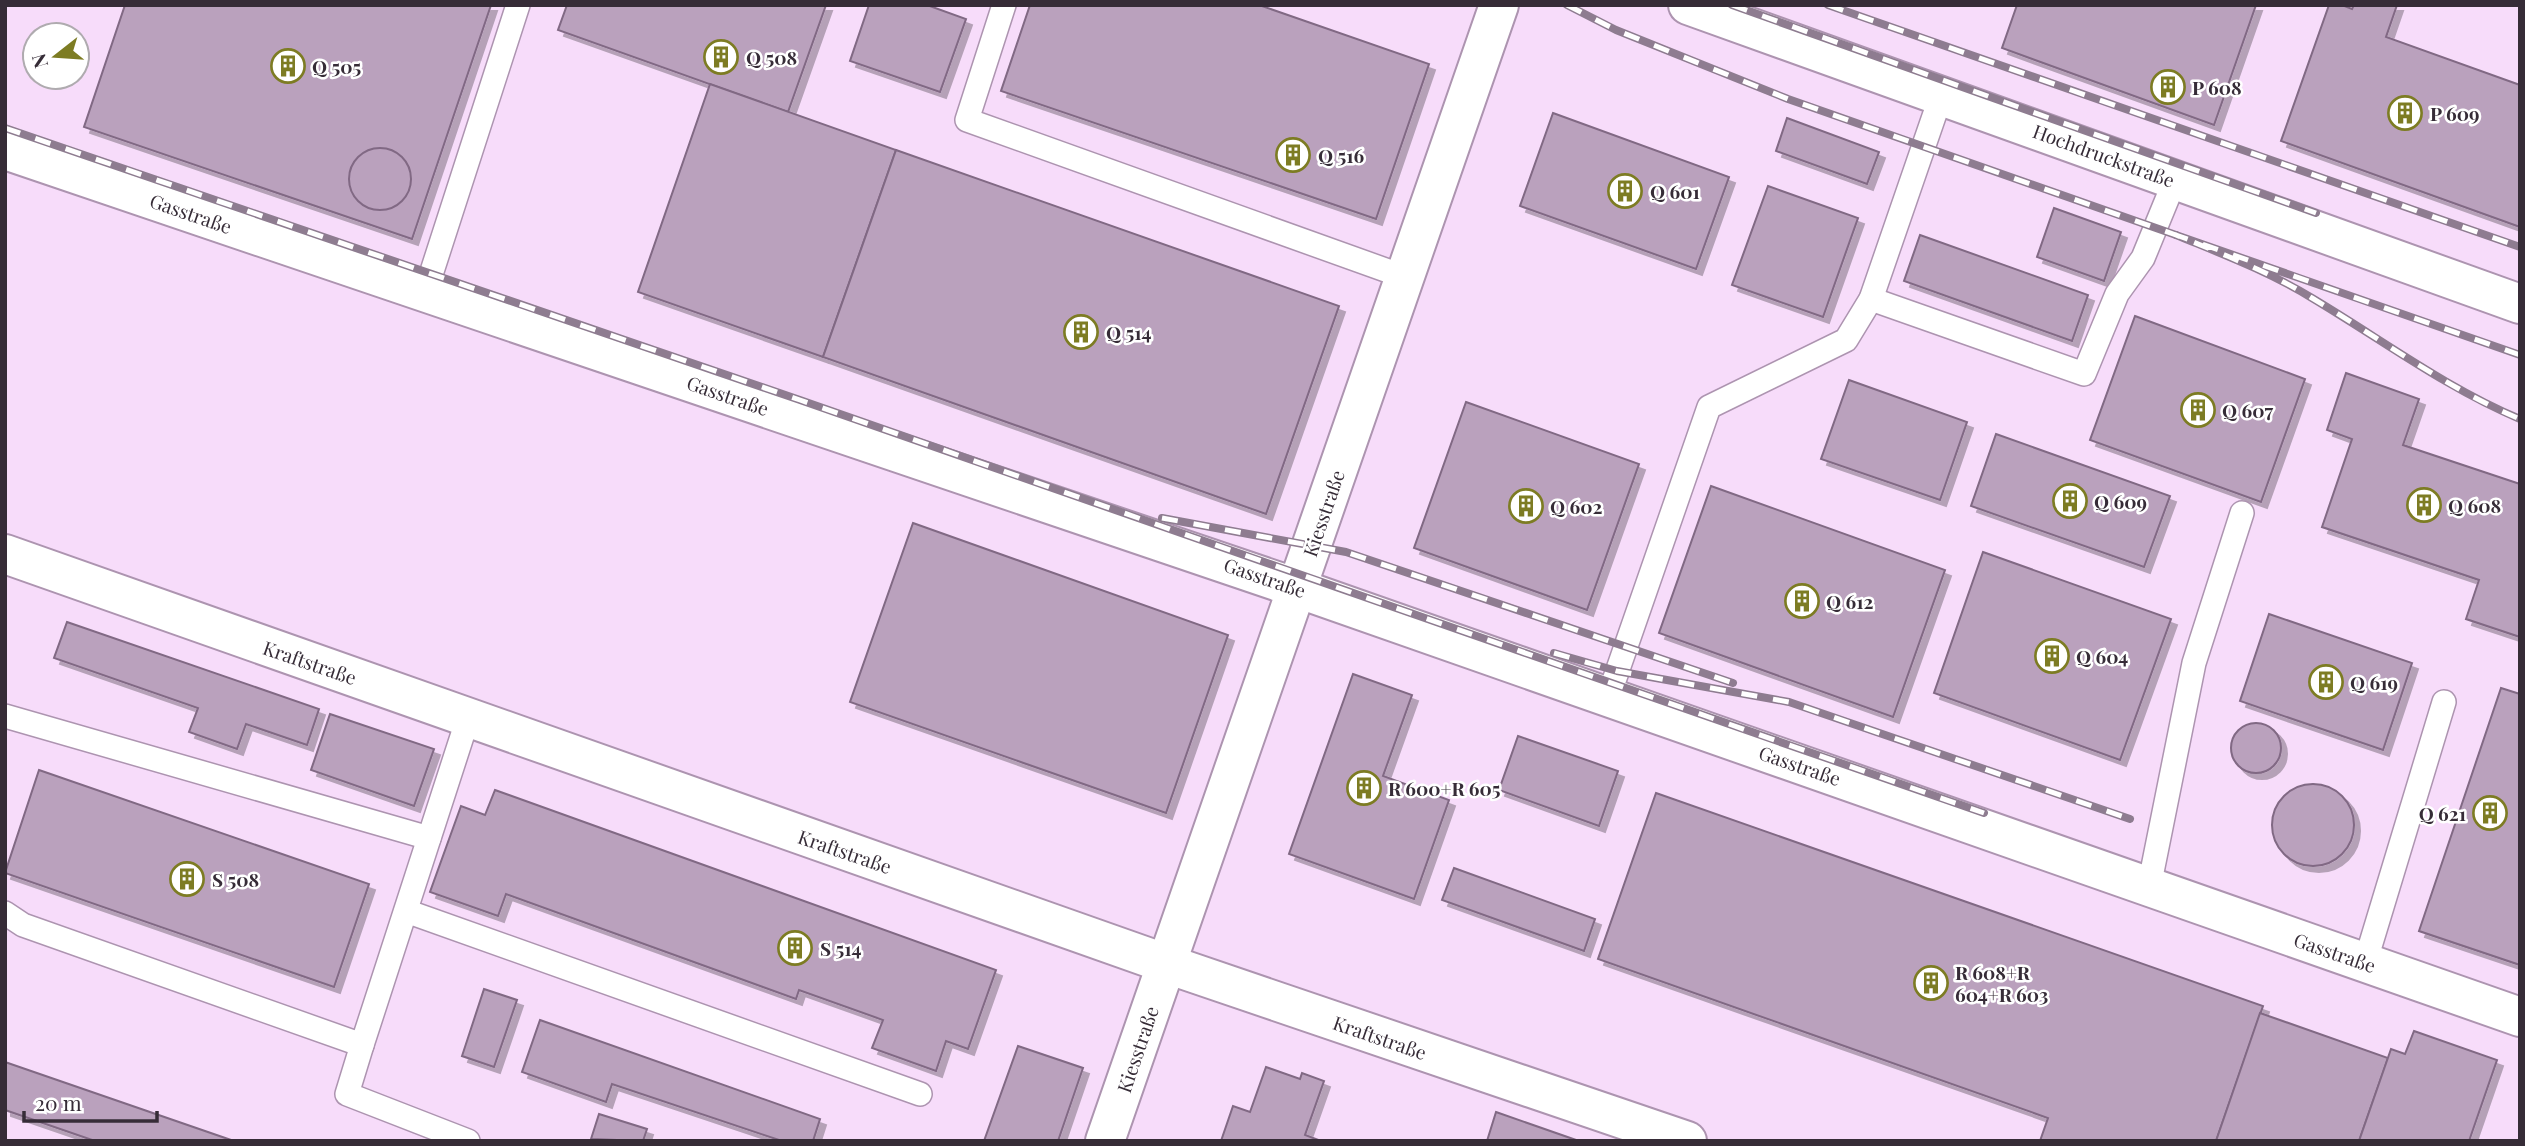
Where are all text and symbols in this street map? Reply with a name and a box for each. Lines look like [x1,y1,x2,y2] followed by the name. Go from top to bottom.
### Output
[21,21,91,91] north arrow
[702,38,740,76] building icon: Q 508
[746,44,797,70] place label: Q 508
[269,47,307,85] building icon: Q 505
[24,51,53,72] text: N
[312,53,361,79] place label: Q 505
[2149,68,2187,106] building icon: P 608
[2192,74,2242,100] place label: P 608
[2386,94,2424,132] building icon: P 609
[2430,100,2480,126] place label: P 609
[2030,117,2178,193] street label: Hochdruckstraße
[1274,136,1312,174] building icon: Q 516
[1318,142,1364,168] place label: Q 516
[1606,172,1644,210] building icon: Q 601
[1650,178,1700,204] place label: Q 601
[147,187,235,239] street label: Gasstraße
[1062,313,1100,351] building icon: Q 514
[1106,319,1152,345] place label: Q 514
[684,369,772,421] street label: Gasstraße
[2179,391,2217,429] building icon: Q 607
[2222,397,2273,423] place label: Q 607
[1296,466,1350,560] street label: Kiesstraße
[2051,482,2089,520] building icon: Q 609
[2405,486,2443,524] building icon: Q 608
[1507,487,1545,525] building icon: Q 602
[2094,488,2147,514] place label: Q 609
[2448,492,2501,518] place label: Q 608
[1550,493,1602,519] place label: Q 602
[1221,551,1309,603] street label: Gasstraße
[1783,582,1821,620] building icon: Q 612
[1826,588,1873,614] place label: Q 612
[260,634,360,690] street label: Kraftstraße
[2033,637,2071,675] building icon: Q 604
[2076,643,2128,669] place label: Q 604
[2307,663,2345,701] building icon: Q 619
[2350,669,2398,695] place label: Q 619
[1756,739,1844,791] street label: Gasstraße
[1345,769,1383,807] building icon: R 600+R 605
[1388,775,1501,801] place label: R 600+R 605
[2471,794,2509,832] building icon: Q 621
[2419,800,2466,826] place label: Q 621
[795,823,895,879] street label: Kraftstraße
[168,860,206,898] building icon: S 508
[212,866,259,892] place label: S 508
[2291,926,2379,978] street label: Gasstraße
[776,929,814,967] building icon: S 514
[820,935,862,961] place label: S 514
[1955,959,2048,1007] place label: R 608+R 604+R 603
[1912,964,1950,1002] building icon: R 608+R 604+R 603
[1110,1002,1164,1096] street label: Kiesstraße
[1330,1009,1430,1065] street label: Kraftstraße
[24,1080,158,1124] scale bar
[35,1088,82,1116] text: 20 m

